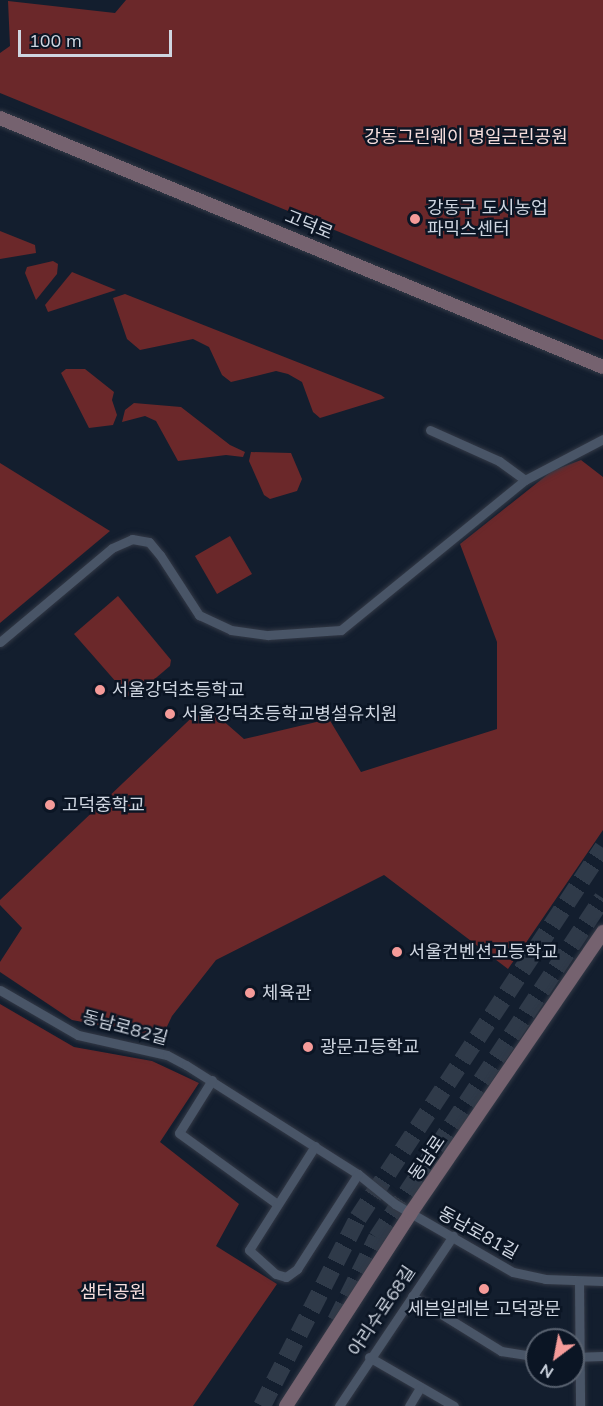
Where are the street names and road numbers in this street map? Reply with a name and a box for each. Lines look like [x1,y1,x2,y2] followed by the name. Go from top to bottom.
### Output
[282,206,336,244] street label: 고덕로
[80,1006,170,1050] street label: 동남로82길
[404,1131,450,1185] street label: 동남로
[434,1202,522,1264] street label: 동남로81길
[344,1262,420,1360] street label: 아리수로68길

